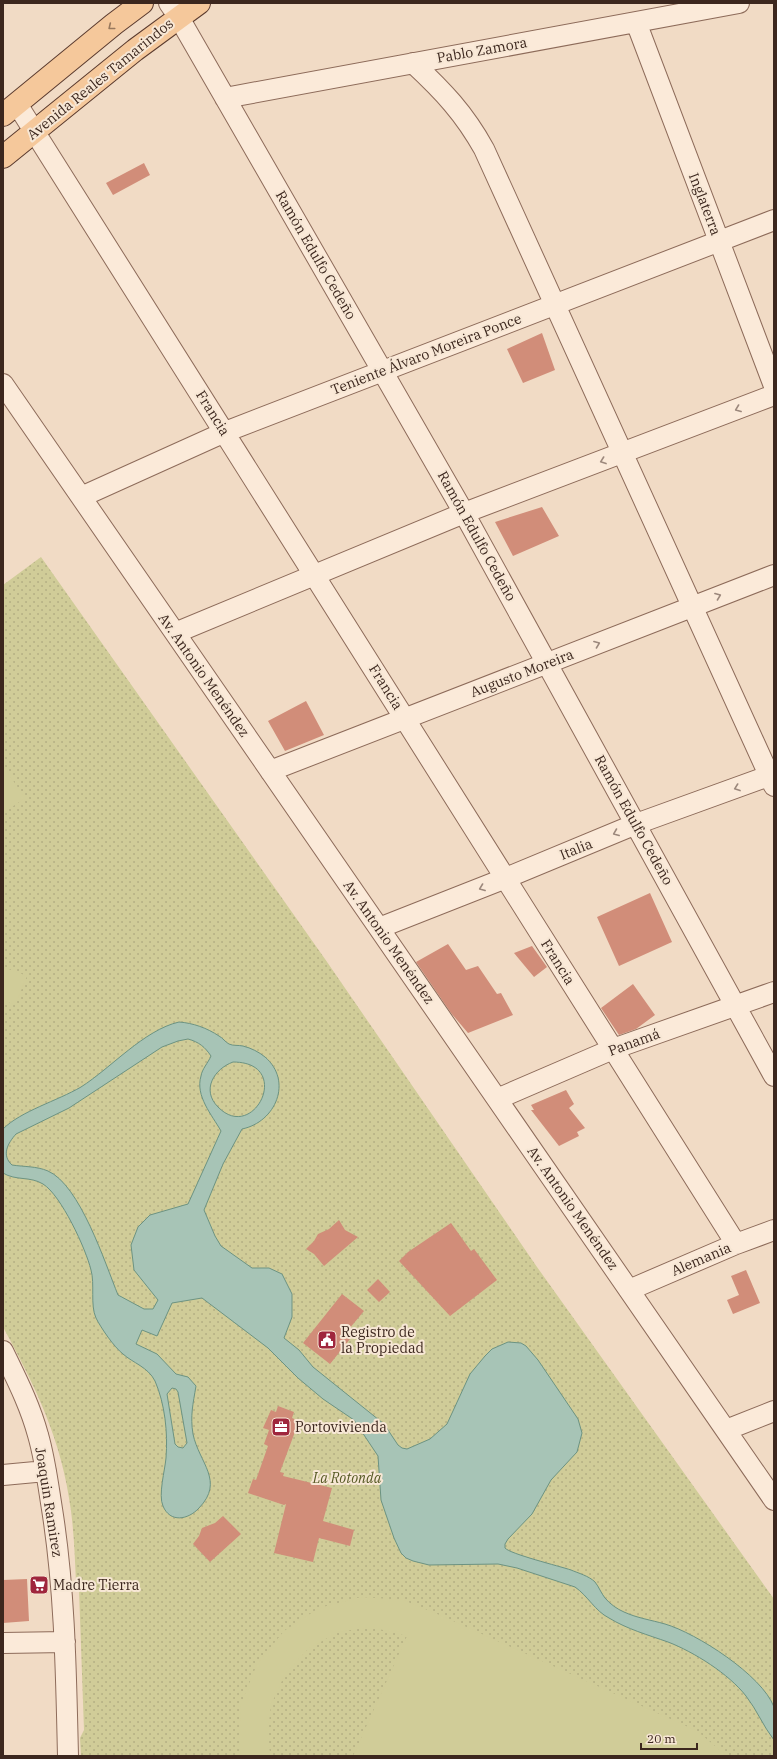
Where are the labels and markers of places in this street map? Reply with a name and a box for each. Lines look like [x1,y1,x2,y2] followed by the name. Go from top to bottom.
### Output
[341,1323,425,1357] place label: Registro de la Propiedad
[316,1329,338,1351] public building icon: Registro de la Propiedad
[270,1416,292,1438] office icon: Portovivienda
[295,1418,387,1436] place label: Portovivienda
[28,1574,50,1596] supermarket icon: Madre Tierra
[53,1576,140,1594] place label: Madre Tierra

